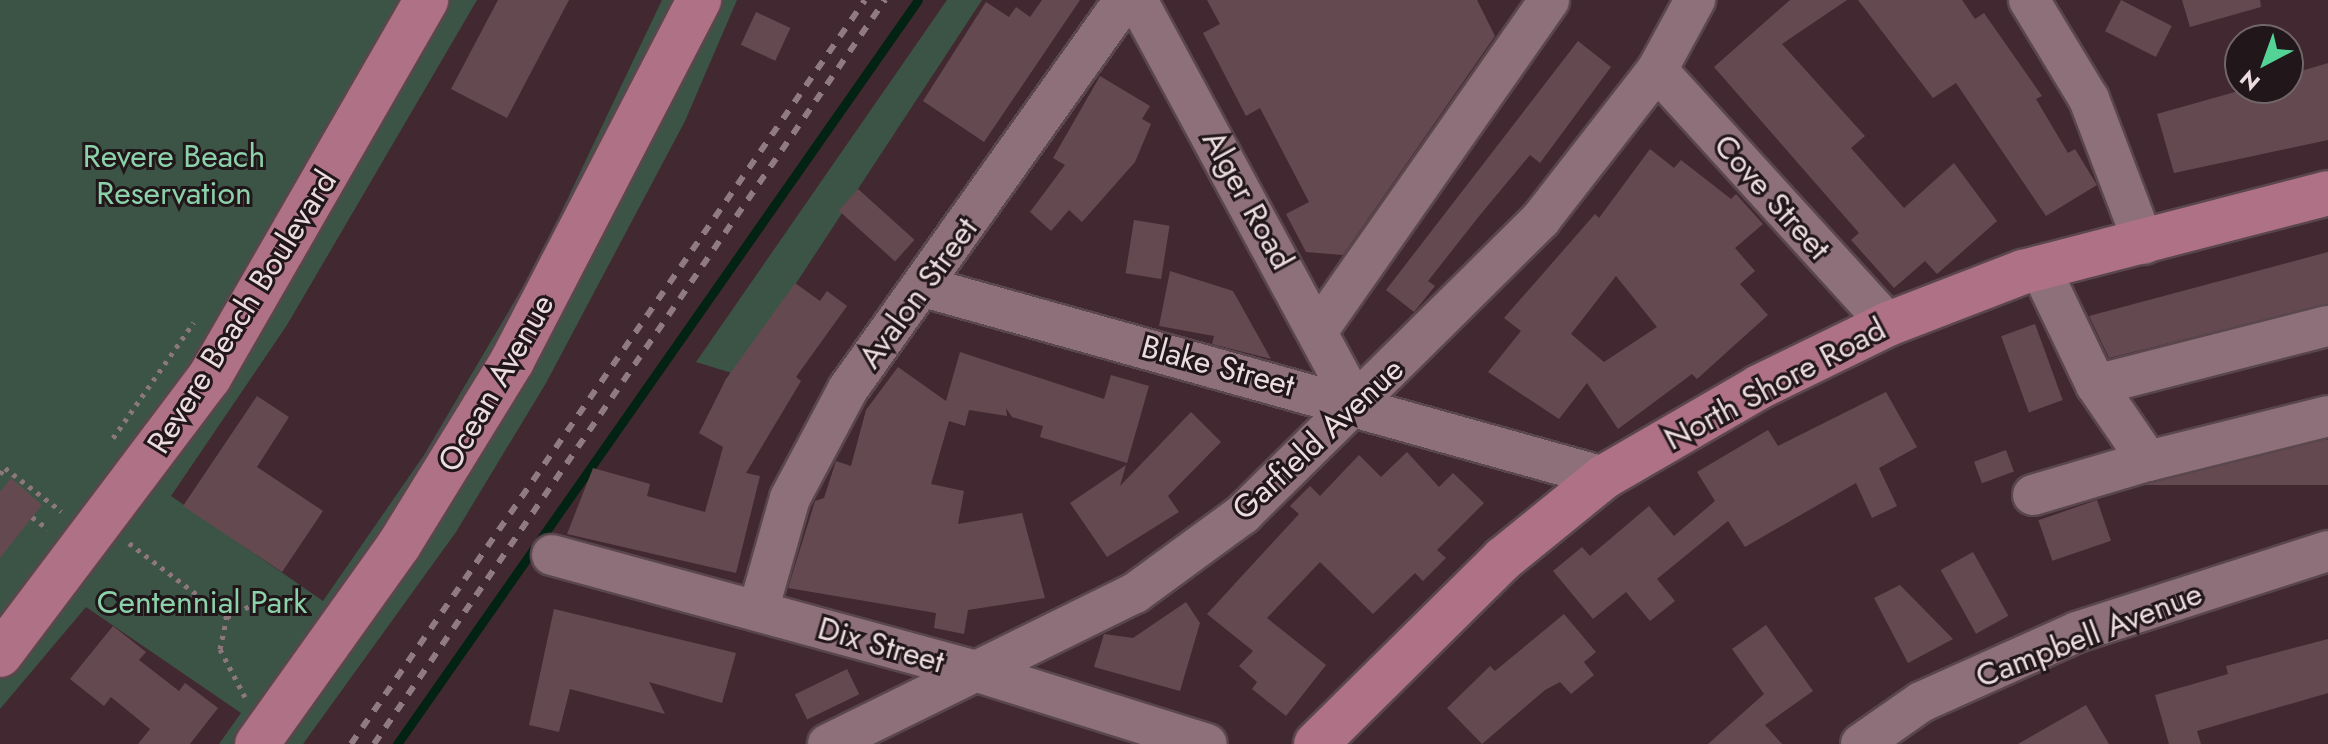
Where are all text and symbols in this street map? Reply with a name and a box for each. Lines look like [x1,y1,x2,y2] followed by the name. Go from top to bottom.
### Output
[2224,24,2304,104] north arrow
[2232,63,2267,98] text: N
[1194,124,1302,276] street label: Alger Road
[1706,127,1838,267] street label: Cove Street
[83,138,265,213] park label: Revere Beach Reservation
[139,164,345,460] street label: Revere Beach Boulevard
[851,210,985,376] street label: Avalon Street
[430,287,562,479] street label: Ocean Avenue
[1658,310,1892,458] street label: North Shore Road
[1137,327,1299,405] street label: Blake Street
[1224,350,1412,528] street label: Garfield Avenue
[1970,574,2208,696] street label: Campbell Avenue
[97,583,307,621] park label: Centennial Park
[813,609,949,681] street label: Dix Street

